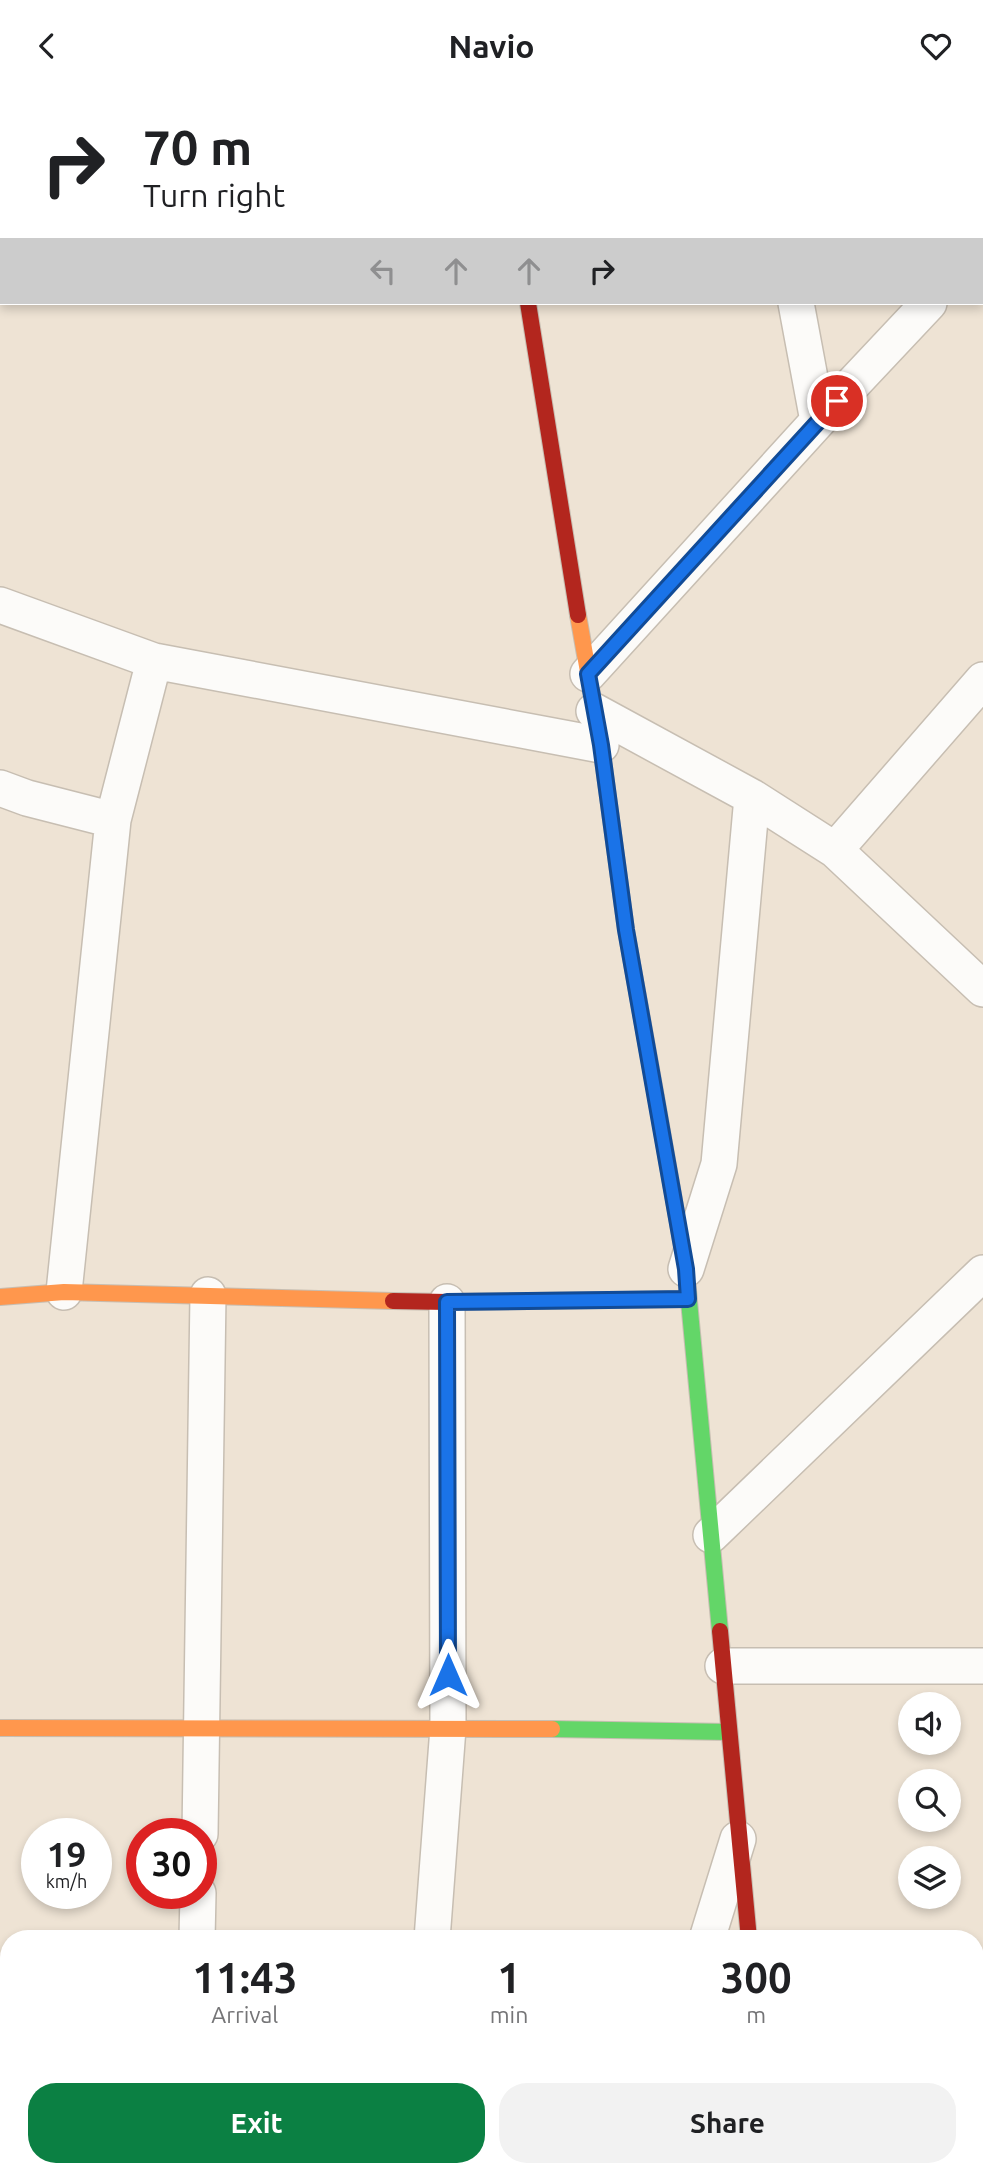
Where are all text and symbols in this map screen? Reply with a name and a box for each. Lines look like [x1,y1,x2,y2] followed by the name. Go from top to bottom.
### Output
[28,27,66,65] icon: back
[917,27,955,65] icon: heart
[448,28,535,64] text: Navio
[28,119,119,210] icon: right
[143,119,252,174] text: 70 m
[143,177,285,213] text: Turn right
[364,252,402,290] icon: left
[437,252,475,290] icon: ahead
[510,252,548,290] icon: ahead
[583,252,621,290] icon: right
[807,371,867,431] pin
[818,382,856,420] icon: arrive
[411,1638,485,1712] position arrow
[898,1692,961,1909] map controls
[898,1692,961,1755] button: sound
[898,1769,961,1832] button: search
[126,1818,217,1909] speed limit sign: 30
[47,1834,86,1874] text: 19
[898,1846,961,1909] button: layers
[46,1871,87,1891] text: km/h
[192,1954,297,2001] text: 11:43
[497,1954,521,2001] text: 1
[721,1954,792,2001] text: 300
[211,2002,278,2027] text: Arrival
[490,2002,528,2027] text: min
[746,2002,766,2027] text: m
[28,2083,485,2163] button: Exit
[499,2083,956,2163] button: Share

